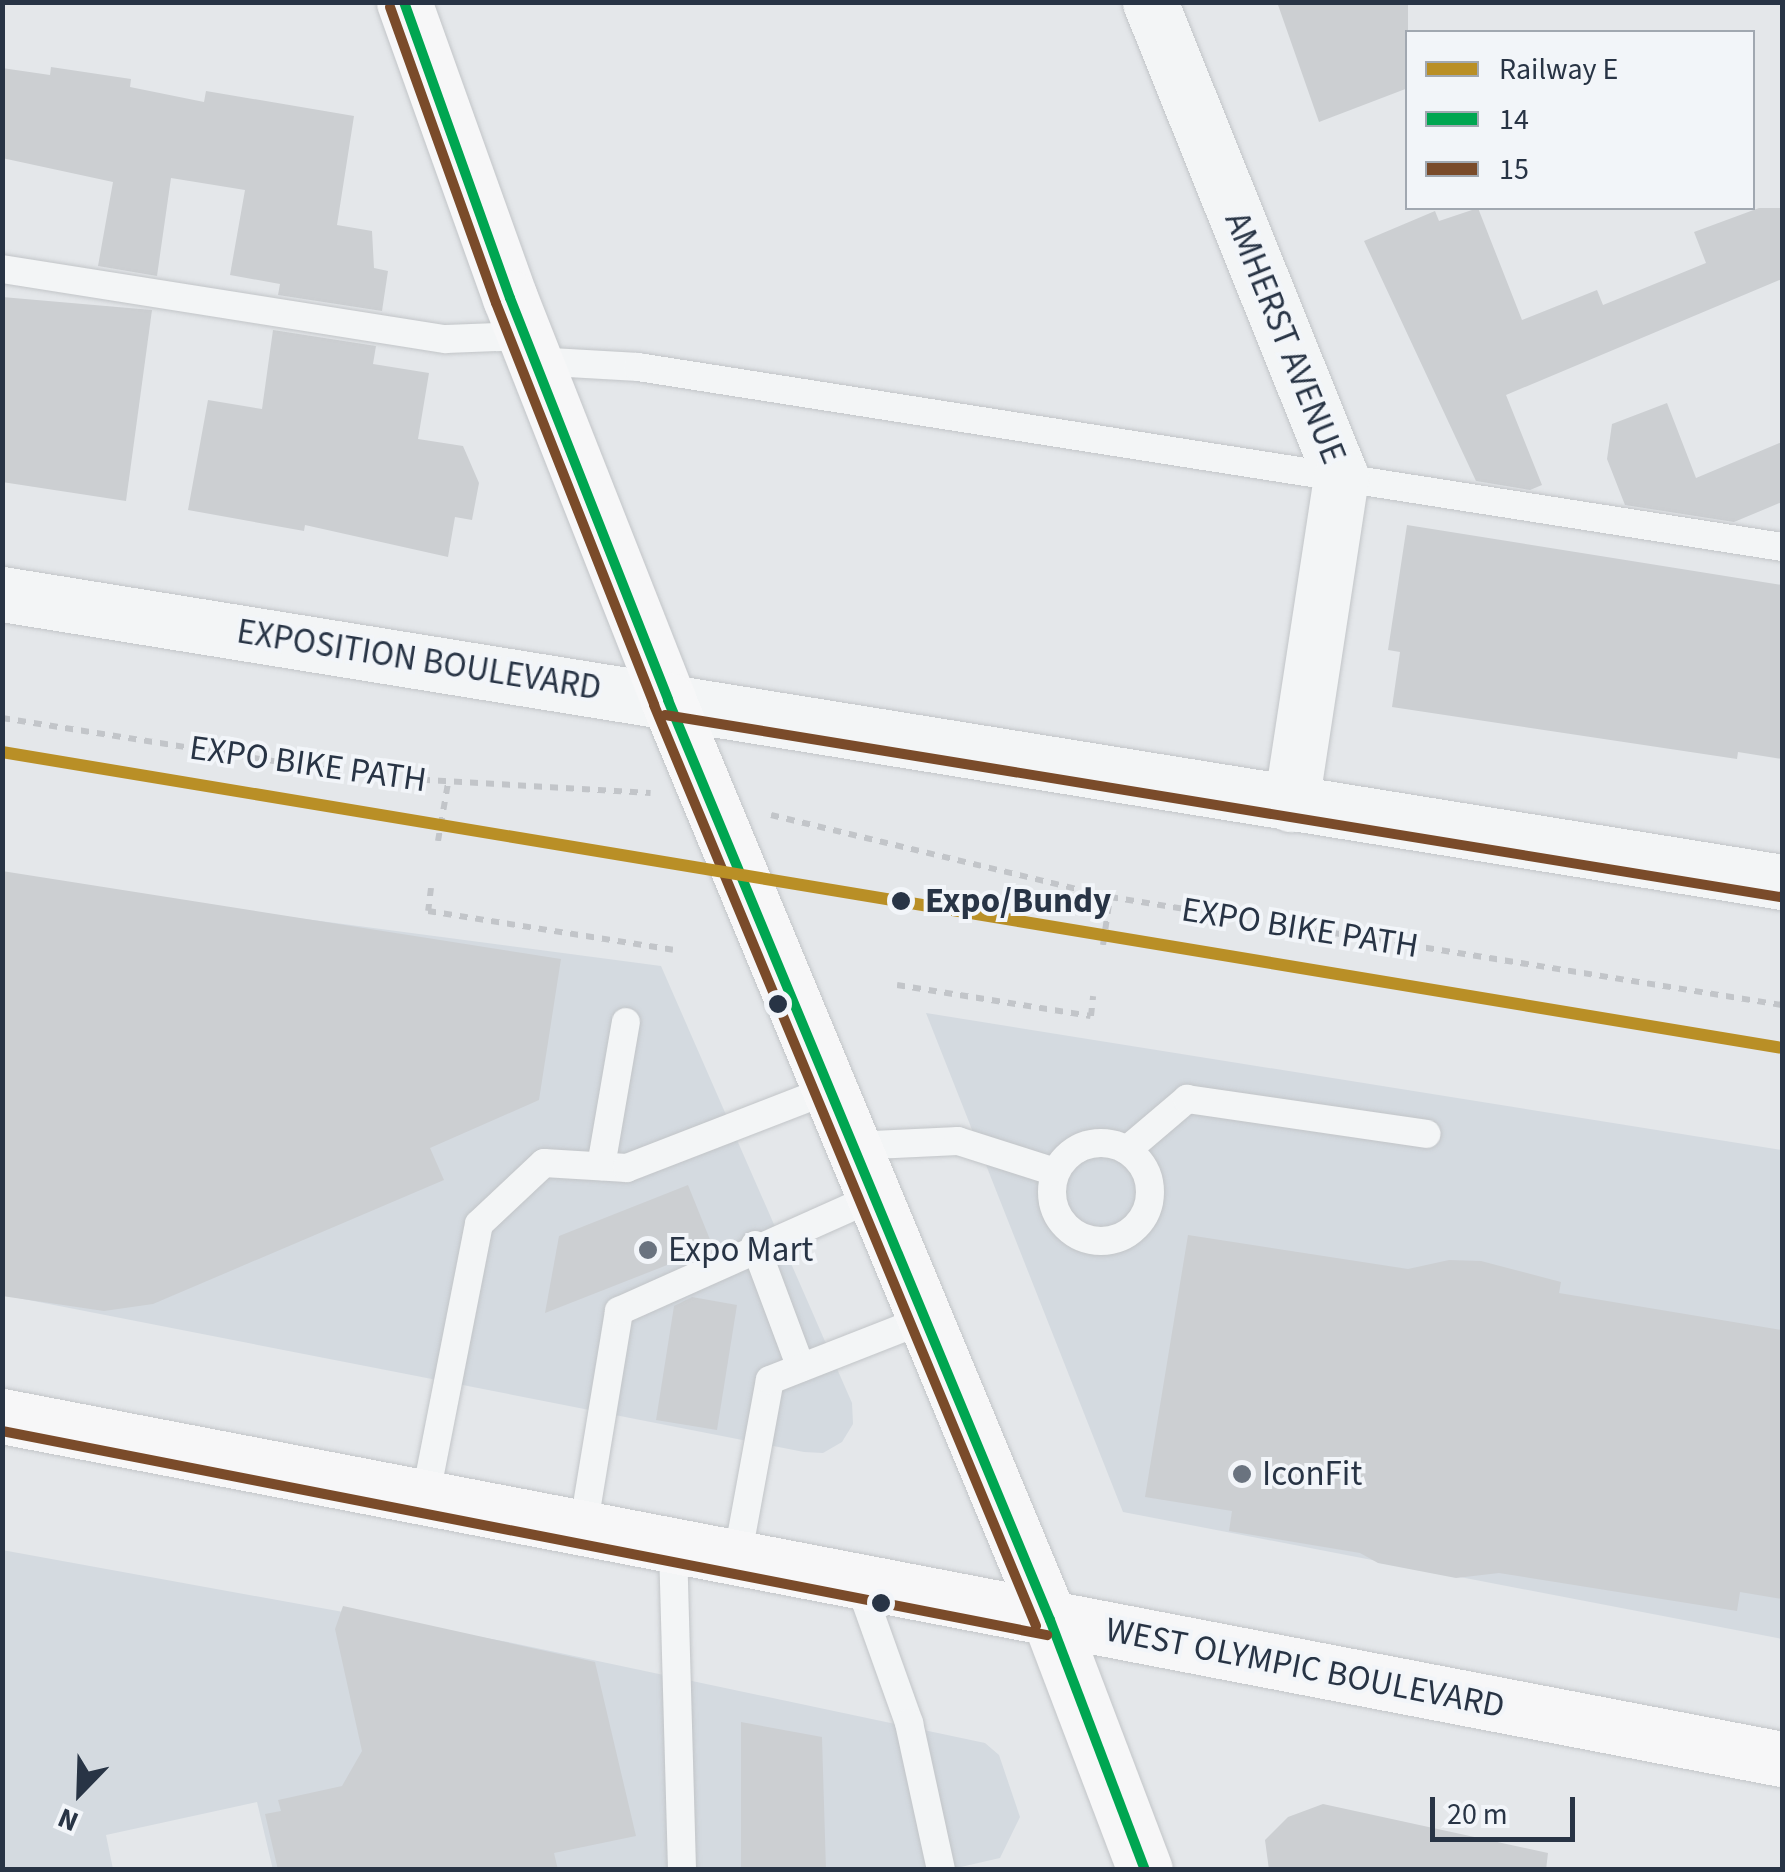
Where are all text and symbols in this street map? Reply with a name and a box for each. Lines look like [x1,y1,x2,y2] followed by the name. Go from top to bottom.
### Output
[1405,30,1755,210] legend
[1499,48,1618,91] text: Railway E
[1499,98,1529,141] text: 14
[1499,148,1529,191] text: 15
[1215,206,1355,470] street label: AMHERST AVENUE
[234,610,604,710] street label: EXPOSITION BOULEVARD
[187,727,429,801] street label: EXPO BIKE PATH
[925,880,1111,922] place label: Expo/Bundy
[886,886,916,916] marker: Expo/Bundy
[1179,889,1421,967] street label: EXPO BIKE PATH
[768,994,788,1014] unlabelled marker
[668,1229,813,1271] place label: Expo Mart
[637,1239,659,1261] marker: Expo Mart
[1262,1453,1362,1495] place label: IconFit
[1231,1463,1253,1485] marker: IconFit
[871,1593,891,1613] unlabelled marker
[1102,1609,1508,1727] street label: WEST OLYMPIC BOULEVARD
[30,1742,130,1842] north arrow
[1435,1777,1580,1839] scale bar
[1447,1793,1508,1836] text: 20 m
[52,1798,85,1842] text: N

